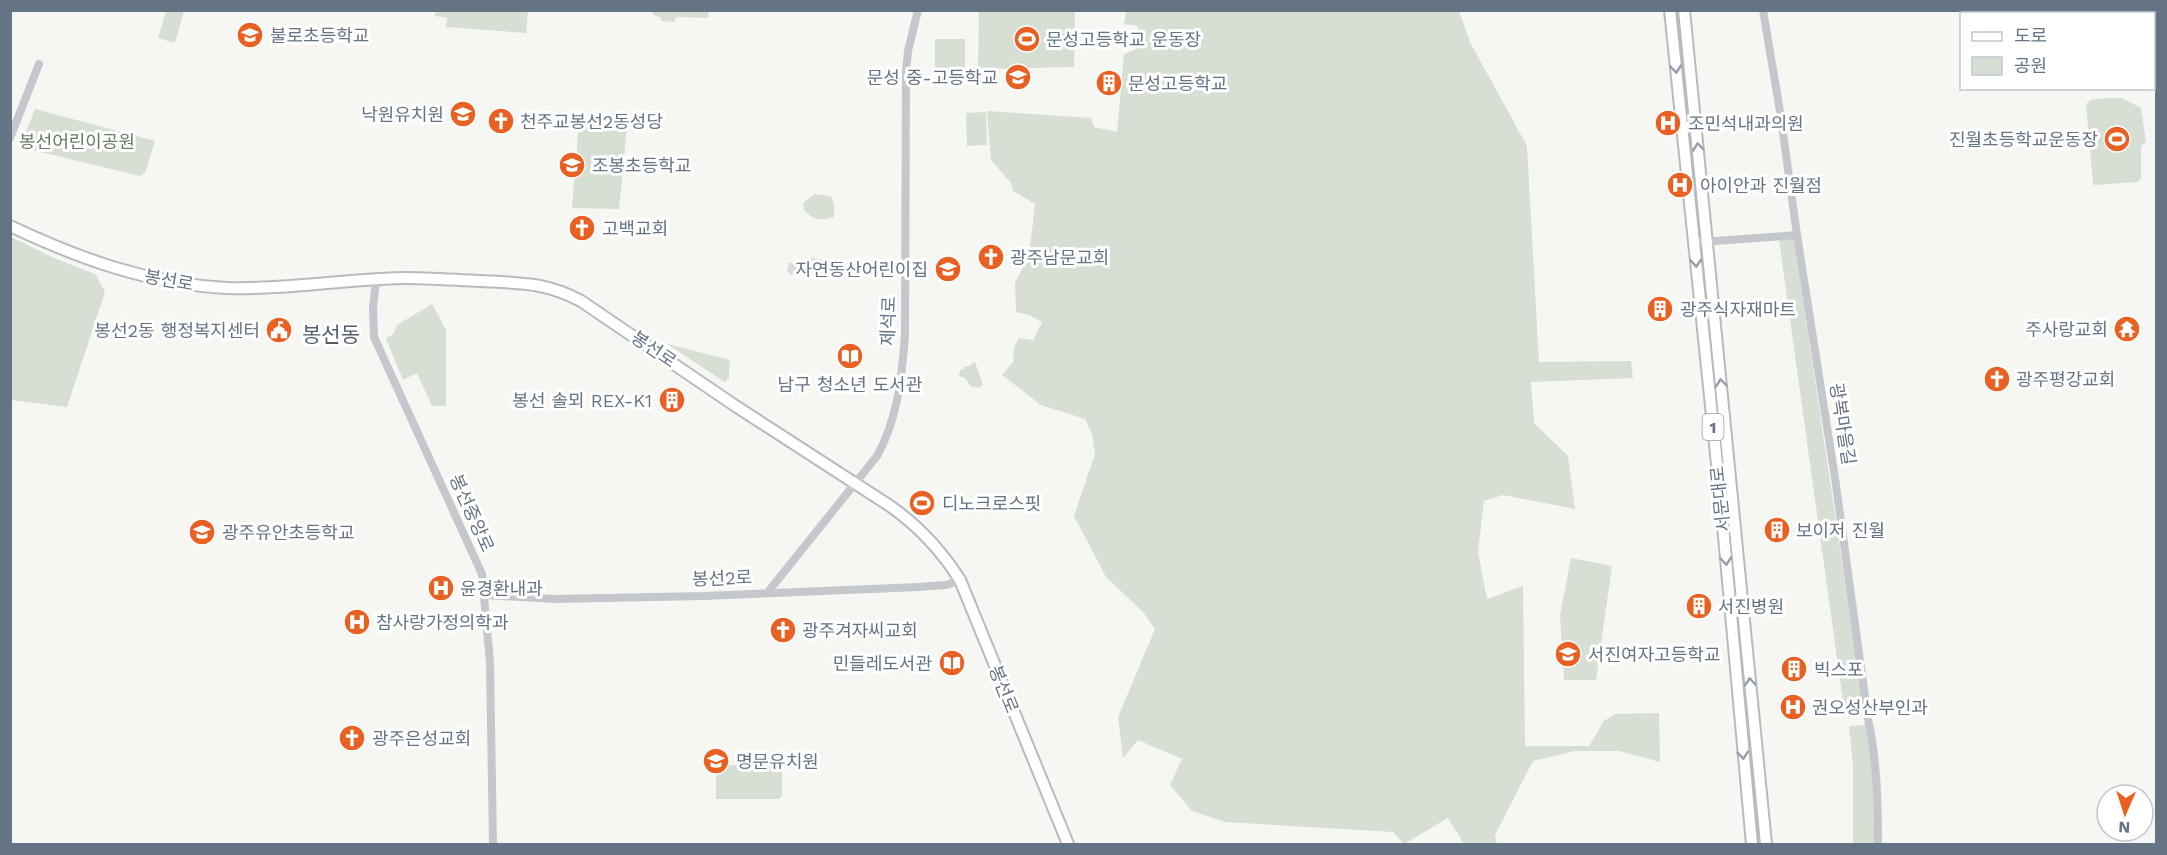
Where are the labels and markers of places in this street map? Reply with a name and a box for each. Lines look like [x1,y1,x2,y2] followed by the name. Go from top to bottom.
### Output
[235,20,265,50] school or university icon: 불로초등학교
[1012,24,1042,54] sports icon: 문성고등학교 운동장
[270,25,369,46] place label: 불로초등학교
[1046,29,1201,50] place label: 문성고등학교 운동장
[1003,62,1033,92] school or university icon: 문성 중-고등학교
[867,67,998,88] place label: 문성 중-고등학교
[1094,68,1124,98] building icon: 문성고등학교
[1128,73,1227,94] place label: 문성고등학교
[448,99,478,129] school or university icon: 낙원유치원
[361,104,444,125] place label: 낙원유치원
[486,106,516,136] church icon: 천주교봉선2동성당
[1653,108,1683,138] hospital icon: 조민석내과의원
[520,111,663,132] place label: 천주교봉선2동성당
[1688,113,1804,134] place label: 조민석내과의원
[2102,124,2132,154] sports icon: 진월초등학교운동장
[1949,129,2098,150] place label: 진월초등학교운동장
[557,150,587,180] school or university icon: 조봉초등학교
[592,155,691,176] place label: 조봉초등학교
[1665,170,1695,200] hospital icon: 아이안과 진월점
[1700,175,1822,196] place label: 아이안과 진월점
[567,213,597,243] church icon: 고백교회
[602,218,668,239] place label: 고백교회
[976,242,1006,272] church icon: 광주남문교회
[1010,247,1109,268] place label: 광주남문교회
[933,254,963,284] school or university icon: 자연동산어린이집
[796,259,928,280] place label: 자연동산어린이집
[1645,294,1675,324] building icon: 광주식자재마트
[1680,299,1796,320] place label: 광주식자재마트
[2112,314,2142,344] temple icon: 주사랑교회
[264,315,294,345] public building icon: 봉선2동 행정복지센터
[2025,319,2108,340] place label: 주사랑교회
[94,320,260,341] place label: 봉선2동 행정복지센터
[835,341,865,371] library icon: 남구 청소년 도서관
[1982,364,2012,394] church icon: 광주평강교회
[2016,369,2115,390] place label: 광주평강교회
[778,374,923,395] place label: 남구 청소년 도서관
[657,385,687,415] building icon: 봉선 솔뫼 REX-K1
[512,390,652,411] place label: 봉선 솔뫼 REX-K1
[907,488,937,518] sports icon: 디노크로스핏
[942,493,1041,514] place label: 디노크로스핏
[1762,515,1792,545] building icon: 보이저 진월
[187,517,217,547] school or university icon: 광주유안초등학교
[1796,520,1885,541] place label: 보이저 진월
[222,522,354,543] place label: 광주유안초등학교
[426,573,456,603] hospital icon: 윤경환내과
[460,578,543,599] place label: 윤경환내과
[1684,591,1714,621] building icon: 서진병원
[1718,596,1784,617] place label: 서진병원
[342,607,372,637] hospital icon: 참사랑가정의학과
[376,612,509,633] place label: 참사랑가정의학과
[768,615,798,645] church icon: 광주겨자씨교회
[802,620,918,641] place label: 광주겨자씨교회
[1553,639,1583,669] school or university icon: 서진여자고등학교
[1588,644,1720,665] place label: 서진여자고등학교
[937,648,967,678] library icon: 민들레도서관
[833,653,932,674] place label: 민들레도서관
[1779,654,1809,684] building icon: 빅스포
[1814,659,1864,680] place label: 빅스포
[1778,692,1808,722] hospital icon: 권오성산부인과
[1812,697,1928,718] place label: 권오성산부인과
[337,723,367,753] church icon: 광주은성교회
[372,728,471,749] place label: 광주은성교회
[701,746,731,776] school or university icon: 명문유치원
[736,751,819,772] place label: 명문유치원

